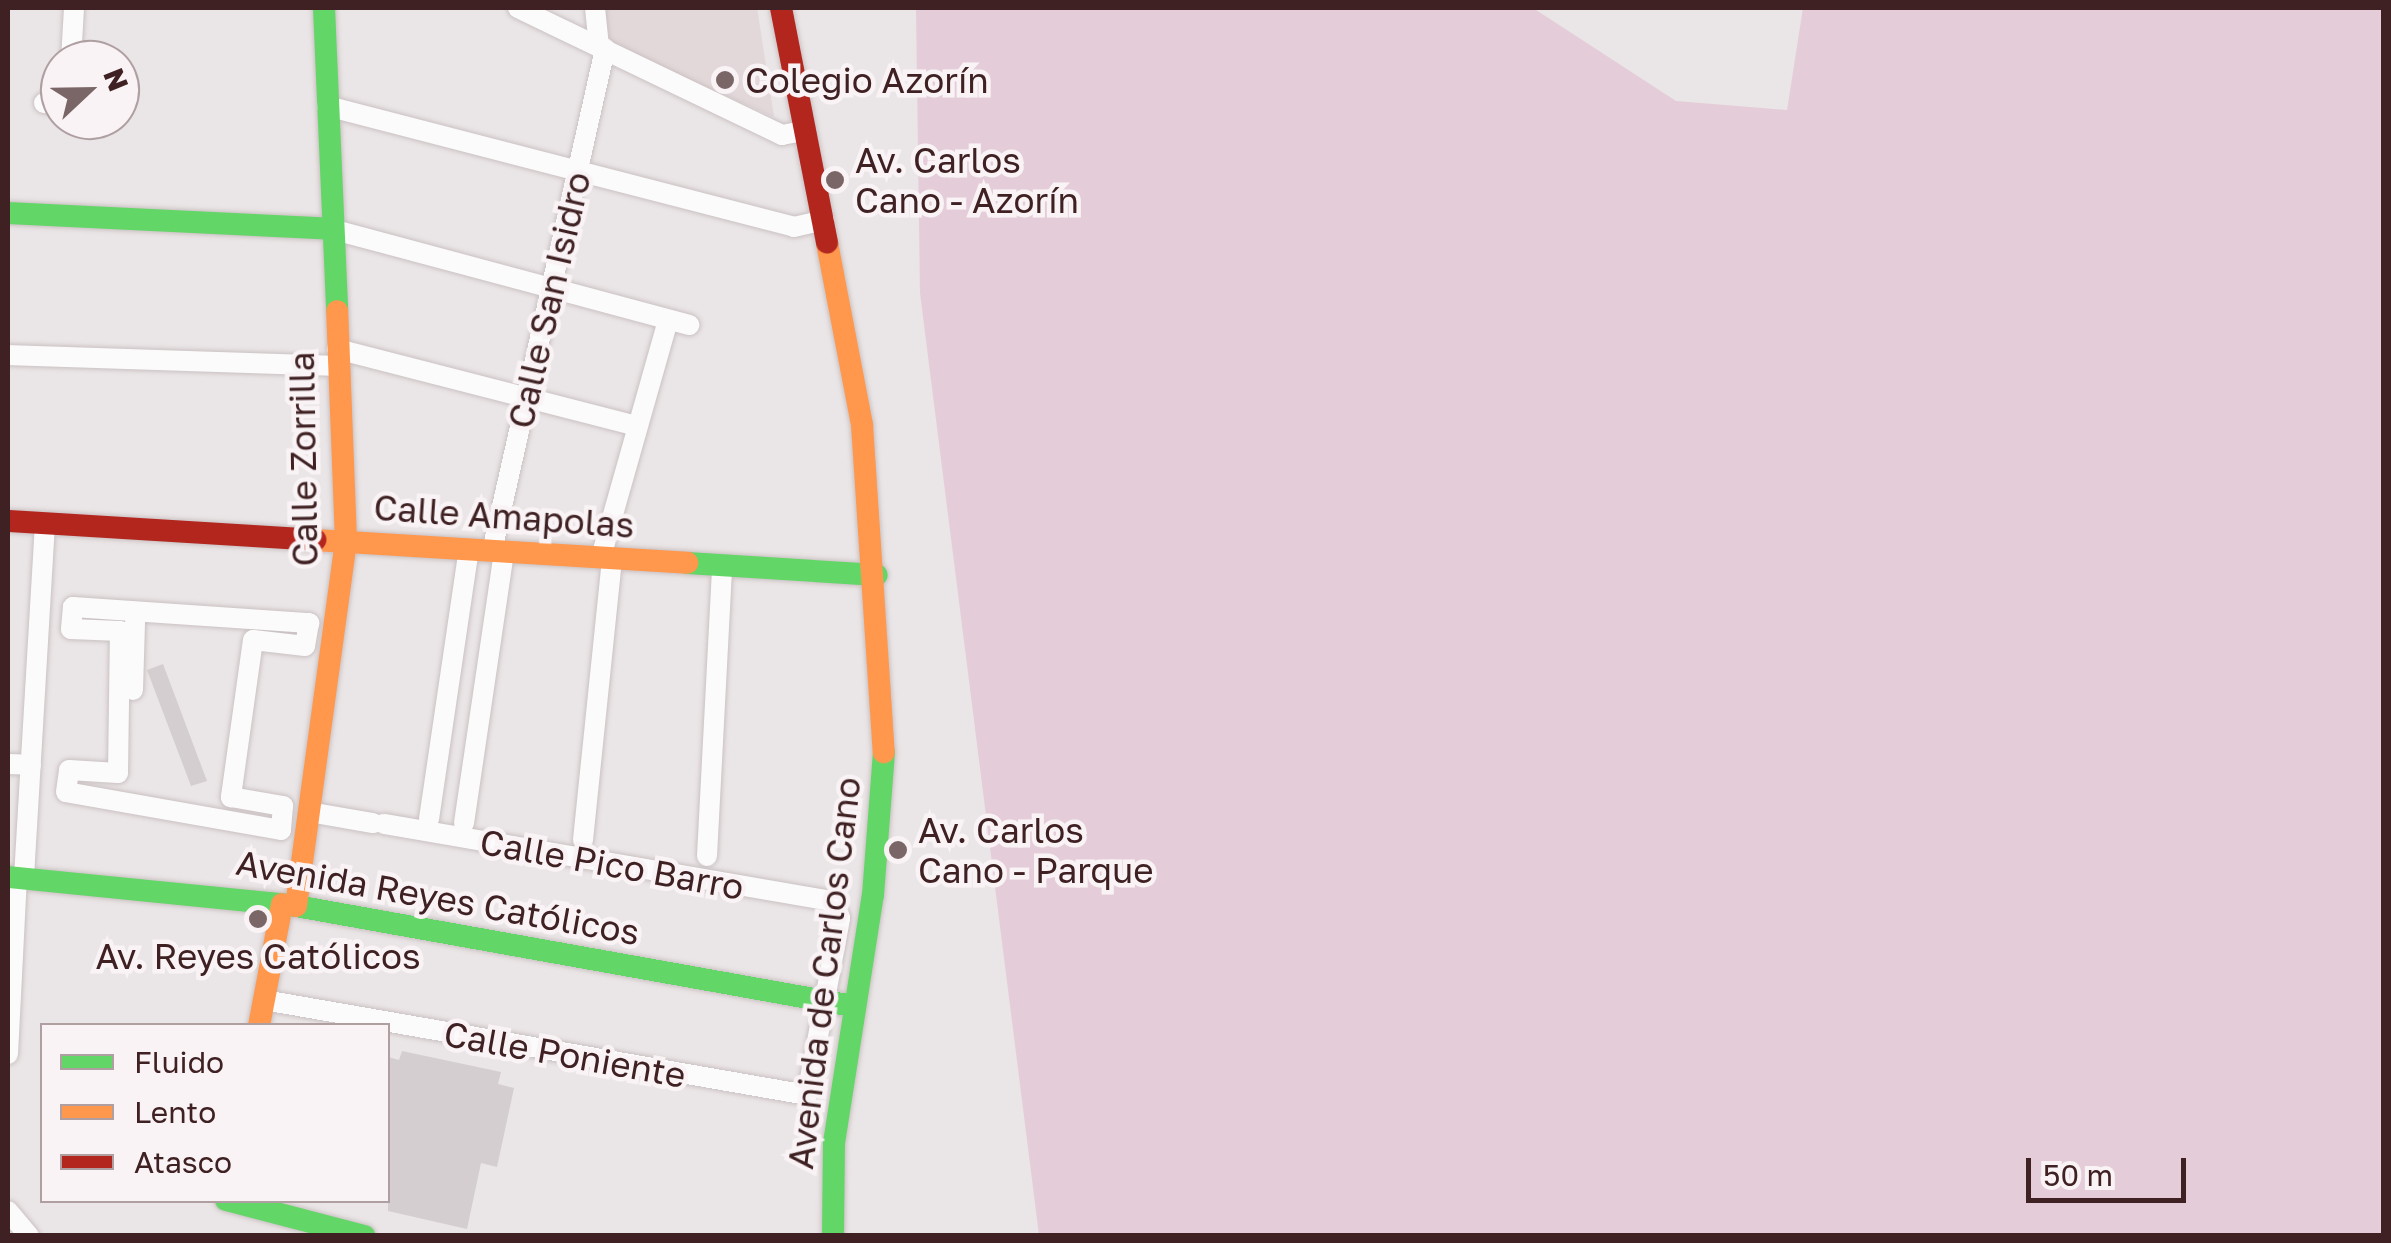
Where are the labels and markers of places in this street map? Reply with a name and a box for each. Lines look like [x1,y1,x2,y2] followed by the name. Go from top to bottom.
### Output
[745,59,989,101] place label: Colegio Azorín
[714,69,736,91] marker: Colegio Azorín
[855,139,1079,221] place label: Av. Carlos Cano - Azorín
[824,169,846,191] marker: Av. Carlos Cano - Azorín
[918,809,1154,891] place label: Av. Carlos Cano - Parque
[887,839,909,861] marker: Av. Carlos Cano - Parque
[247,908,269,930] marker: Av. Reyes Católicos
[95,935,421,977] place label: Av. Reyes Católicos

